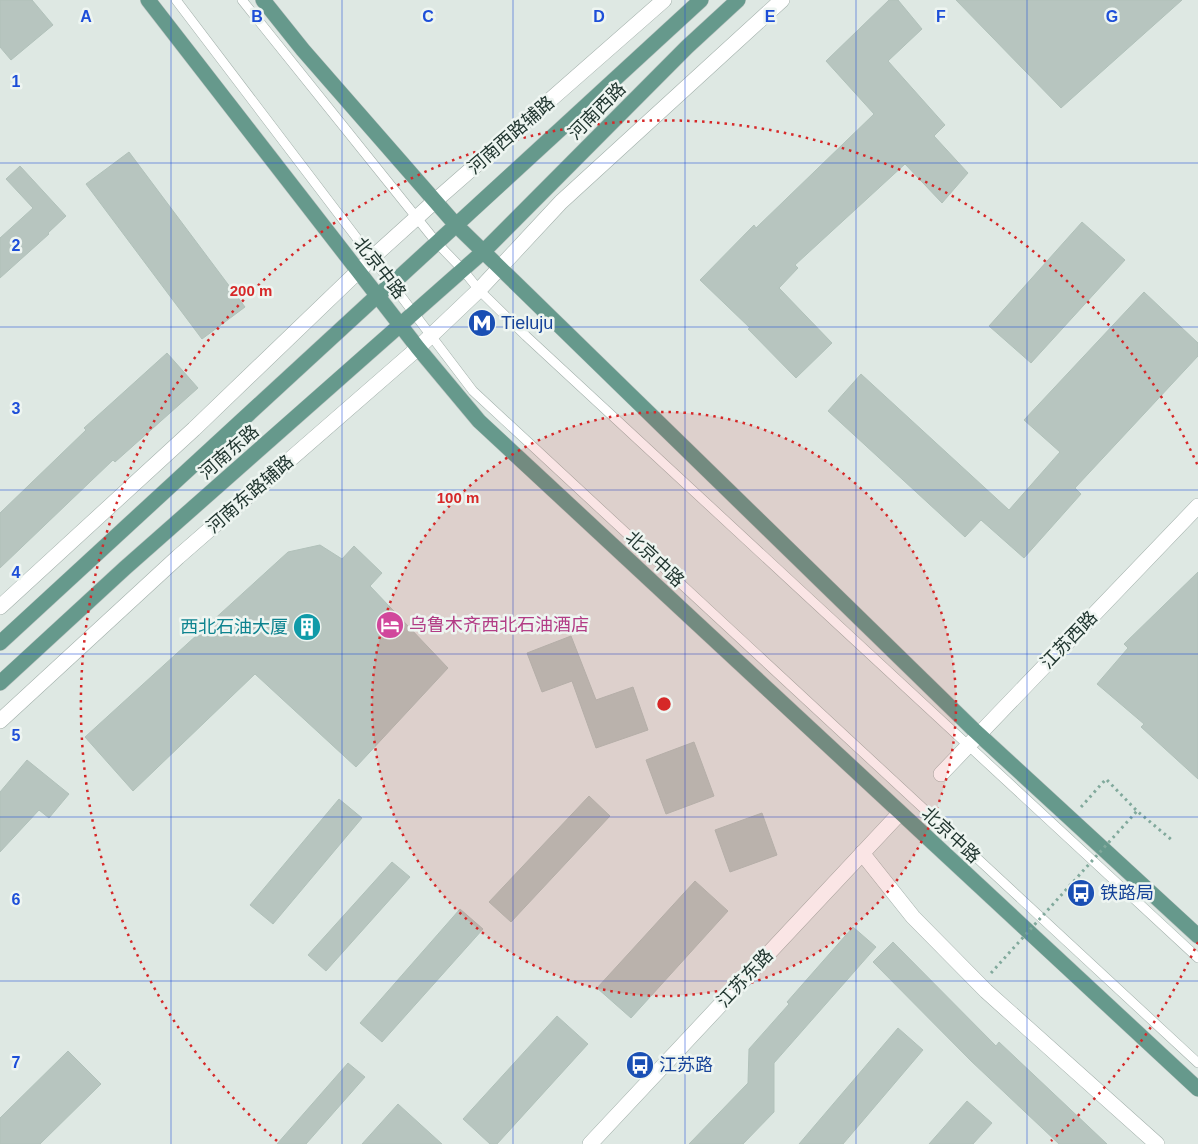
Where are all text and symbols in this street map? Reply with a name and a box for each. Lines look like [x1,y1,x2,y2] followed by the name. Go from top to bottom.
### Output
[80,8,92,25] text: A
[251,8,263,25] text: B
[422,8,434,25] text: C
[593,8,605,25] text: D
[765,8,776,25] text: E
[936,8,946,25] text: F
[1106,8,1118,25] text: G
[12,73,21,90] text: 1
[564,78,630,144] street label: 河南西路
[464,92,558,178] street label: 河南西路辅路
[350,233,410,303] street label: 北京中路
[12,237,21,254] text: 2
[230,282,272,299] text: 200 m
[467,308,497,338] metro station icon: Tieluju
[501,313,553,333] place label: Tieluju
[12,400,21,417] text: 3
[195,421,263,483] street label: 河南东路
[203,451,297,537] street label: 河南东路辅路
[437,489,479,506] text: 100 m
[622,527,688,591] street label: 北京中路
[12,564,21,581] text: 4
[1037,607,1101,673] street label: 江苏西路
[375,610,405,640] hotel icon: 乌鲁木齐西北石油酒店
[292,612,322,642] building icon: 西北石油大厦
[409,615,589,635] place label: 乌鲁木齐西北石油酒店
[180,617,288,637] place label: 西北石油大厦
[655,695,673,713] centre of rings
[12,727,21,744] text: 5
[918,803,984,867] street label: 北京中路
[1066,878,1096,908] bus stop icon: 铁路局
[1100,883,1154,903] place label: 铁路局
[12,891,21,908] text: 6
[713,945,777,1011] street label: 江苏东路
[625,1050,655,1080] bus stop icon: 江苏路
[12,1054,21,1071] text: 7
[659,1055,713,1075] place label: 江苏路

